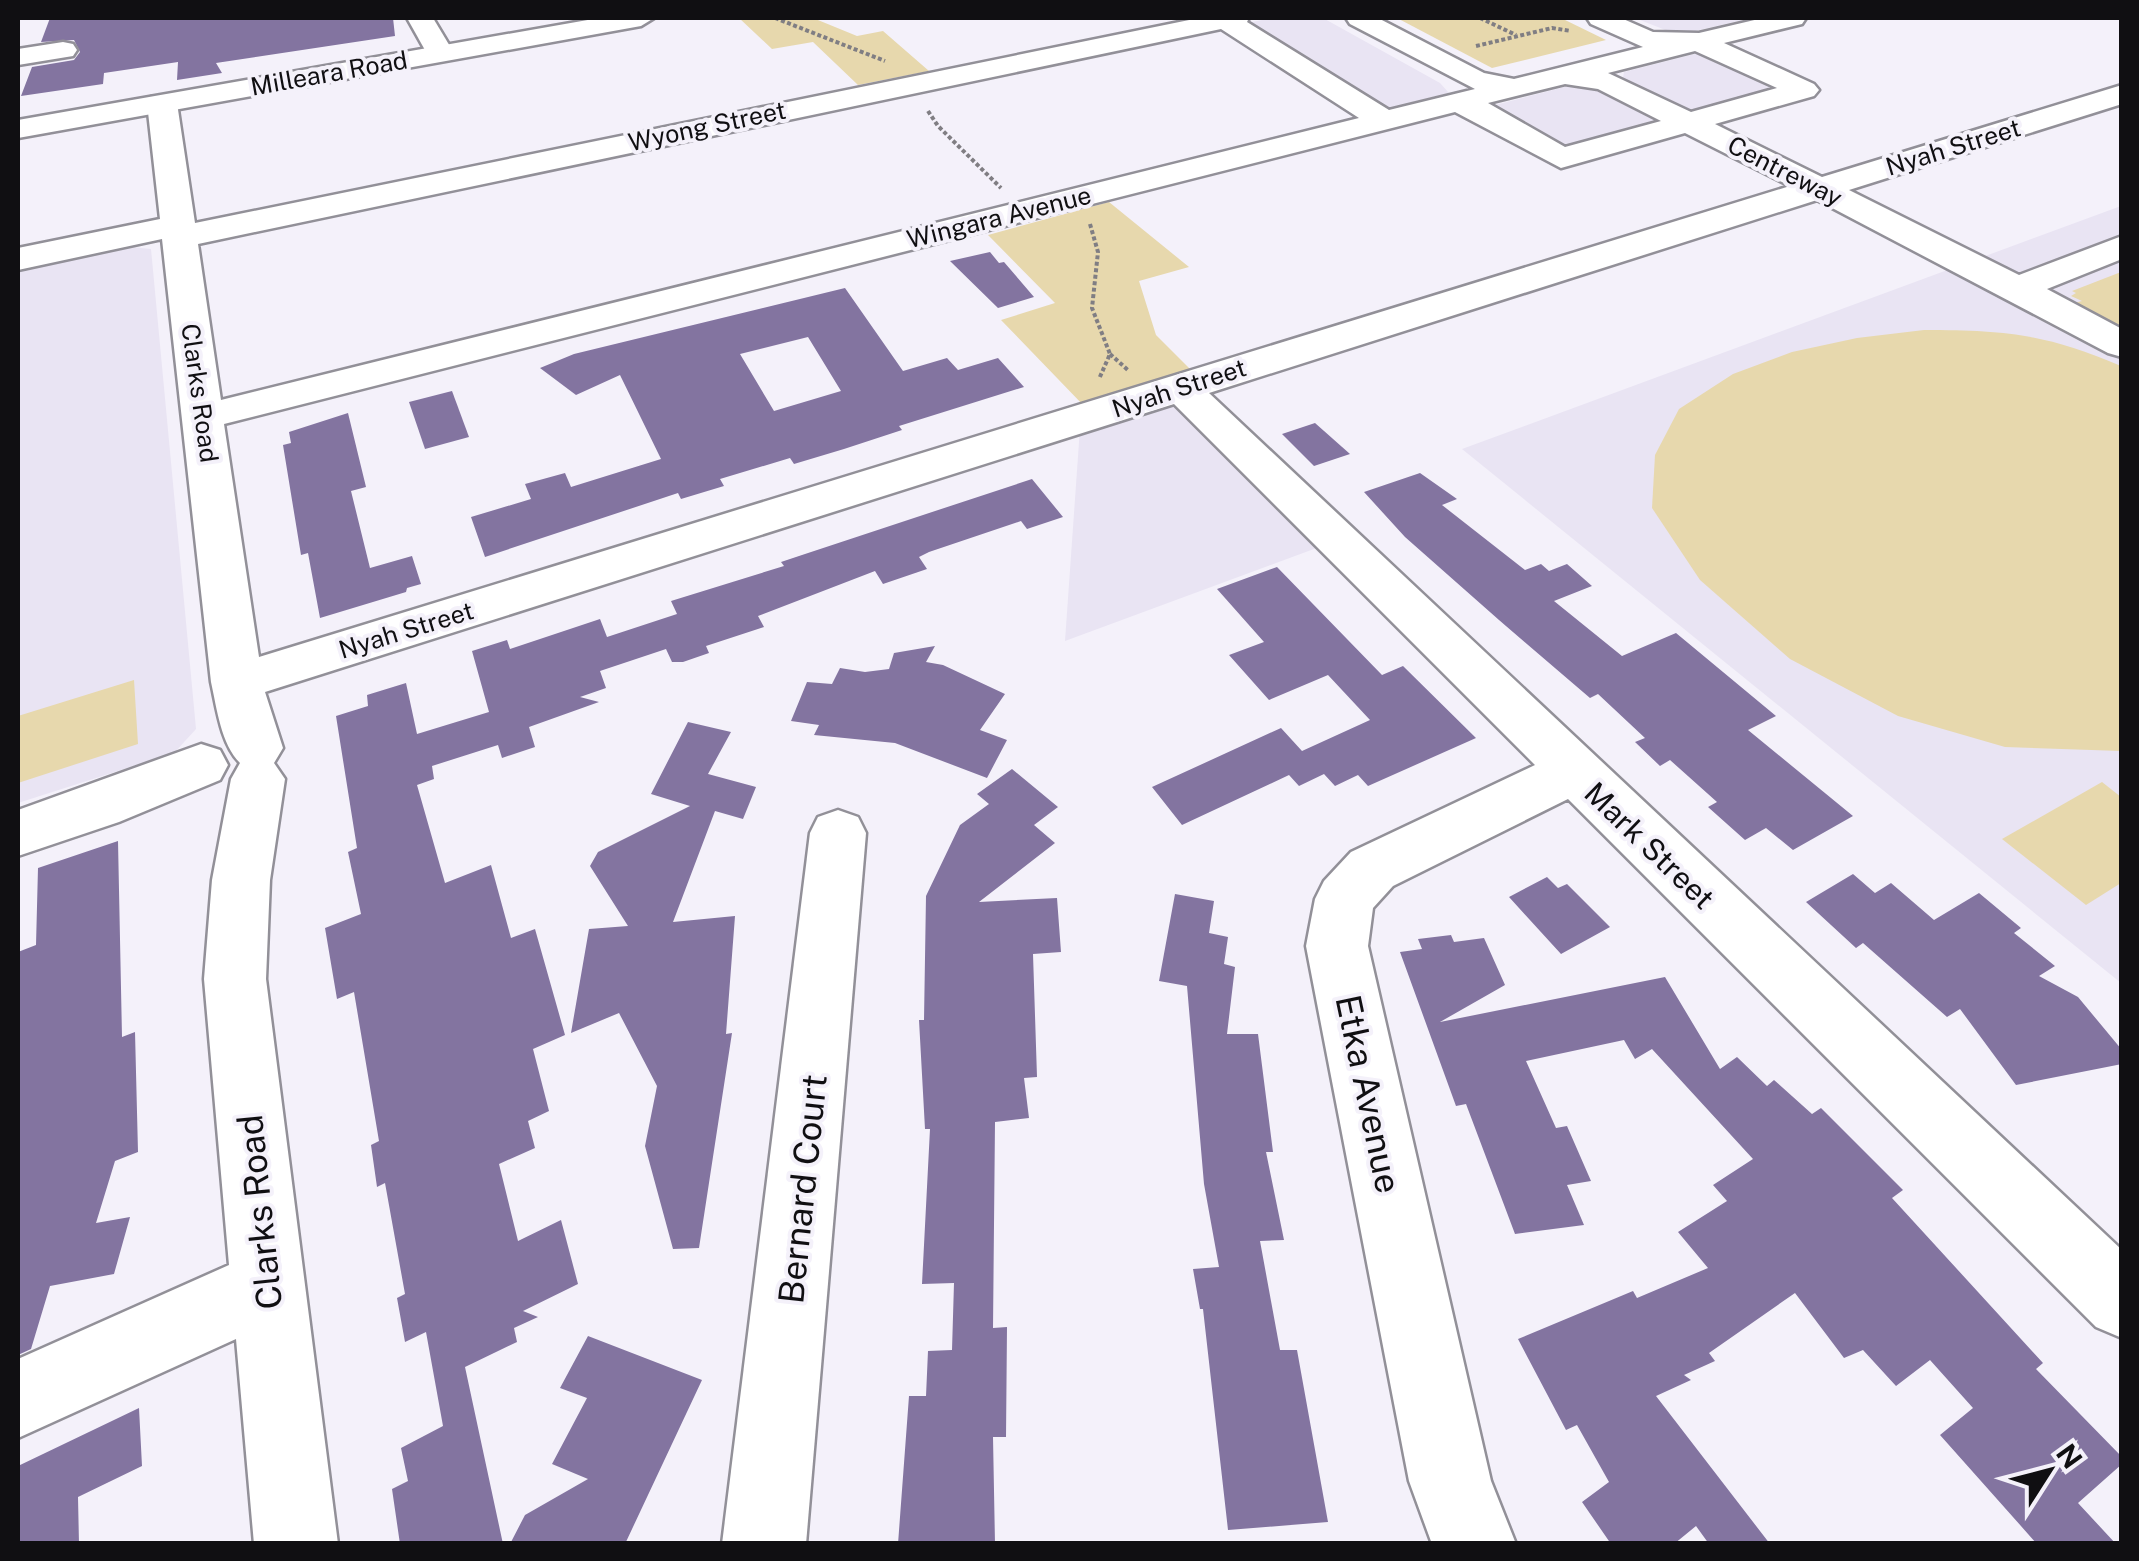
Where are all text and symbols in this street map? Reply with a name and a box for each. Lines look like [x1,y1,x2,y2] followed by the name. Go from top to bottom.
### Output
[248,44,410,102] street label: Milleara Road
[626,95,788,157] street label: Wyong Street
[1882,112,2024,182] street label: Nyah Street
[1723,129,1847,213] street label: Centreway
[904,180,1094,254] street label: Wingara Avenue
[175,322,225,464] street label: Clarks Road
[1108,352,1250,424] street label: Nyah Street
[335,595,477,665] street label: Nyah Street
[1577,774,1722,916] street label: Mark Street
[1327,991,1409,1197] street label: Etka Avenue
[770,1072,835,1306] street label: Bernard Court
[229,1113,290,1312] street label: Clarks Road
[1999,1421,2099,1521] north arrow
[2050,1437,2089,1475] text: N

